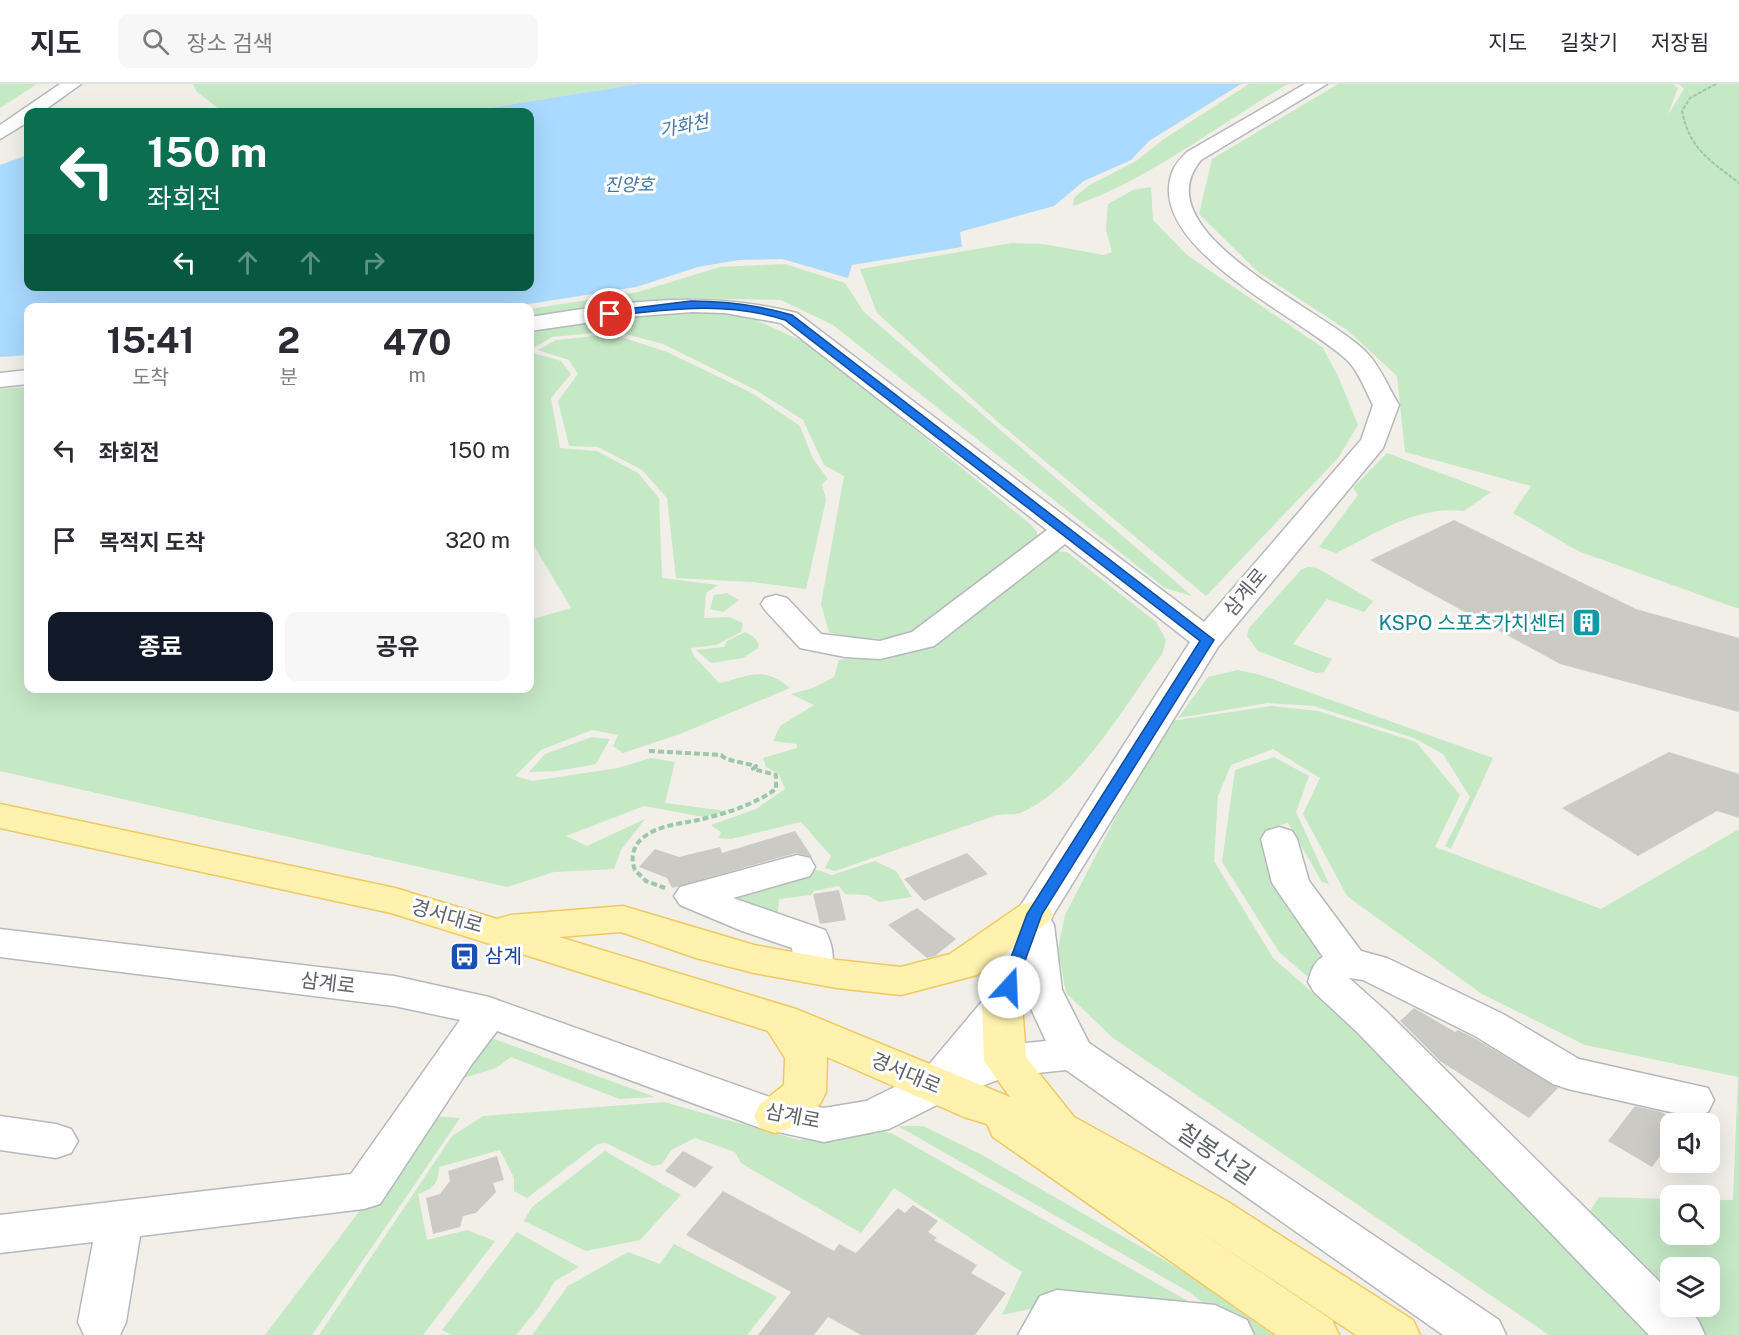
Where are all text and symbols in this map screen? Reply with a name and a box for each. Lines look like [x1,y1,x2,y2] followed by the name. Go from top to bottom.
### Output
[118,14,538,68] search box
[139,25,172,58] icon: search
[30,26,82,59] text: 지도
[187,30,273,56] text: 장소 검색
[1488,30,1527,55] text: 지도
[1560,30,1618,55] text: 길찾기
[1651,30,1709,55] text: 저장됨
[657,110,713,141] water label: 가화천
[147,127,267,176] text: 150 m
[48,132,126,210] icon: left
[604,174,655,195] water label: 진양호
[147,182,222,214] text: 좌회전
[168,246,201,279] icon: left
[231,246,264,279] icon: ahead
[294,246,327,279] icon: ahead
[357,246,390,279] icon: right
[584,288,635,339] pin
[593,297,626,330] icon: arrive
[106,319,195,361] text: 15:41
[277,319,300,361] text: 2
[383,321,452,363] text: 470
[408,363,426,387] text: m
[132,365,169,389] text: 도착
[279,365,298,389] text: 분
[48,434,81,467] icon: left
[449,437,510,463] text: 150 m
[99,439,160,465] text: 좌회전
[48,524,81,557] icon: arrive
[445,527,510,553] text: 320 m
[99,529,205,555] text: 목적지 도착
[1218,563,1272,621] street label: 삼계로
[1571,607,1603,639] building icon: KSPO 스포츠가치센터
[1378,611,1566,635] place label: KSPO 스포츠가치센터
[48,612,273,681] button: 종료
[285,612,510,681] button: 공유
[408,894,486,938] street label: 경서대로
[448,940,480,972] bus stop icon: 삼계
[485,944,522,968] place label: 삼계
[977,955,1041,1019] position arrow
[299,968,357,998] street label: 삼계로
[867,1048,945,1098] street label: 경서대로
[764,1099,822,1133] street label: 삼계로
[1660,1113,1720,1317] map controls
[1660,1113,1720,1173] button: sound
[1172,1117,1261,1189] street label: 칠봉산길
[1660,1185,1720,1245] button: search
[1660,1257,1720,1317] button: layers

